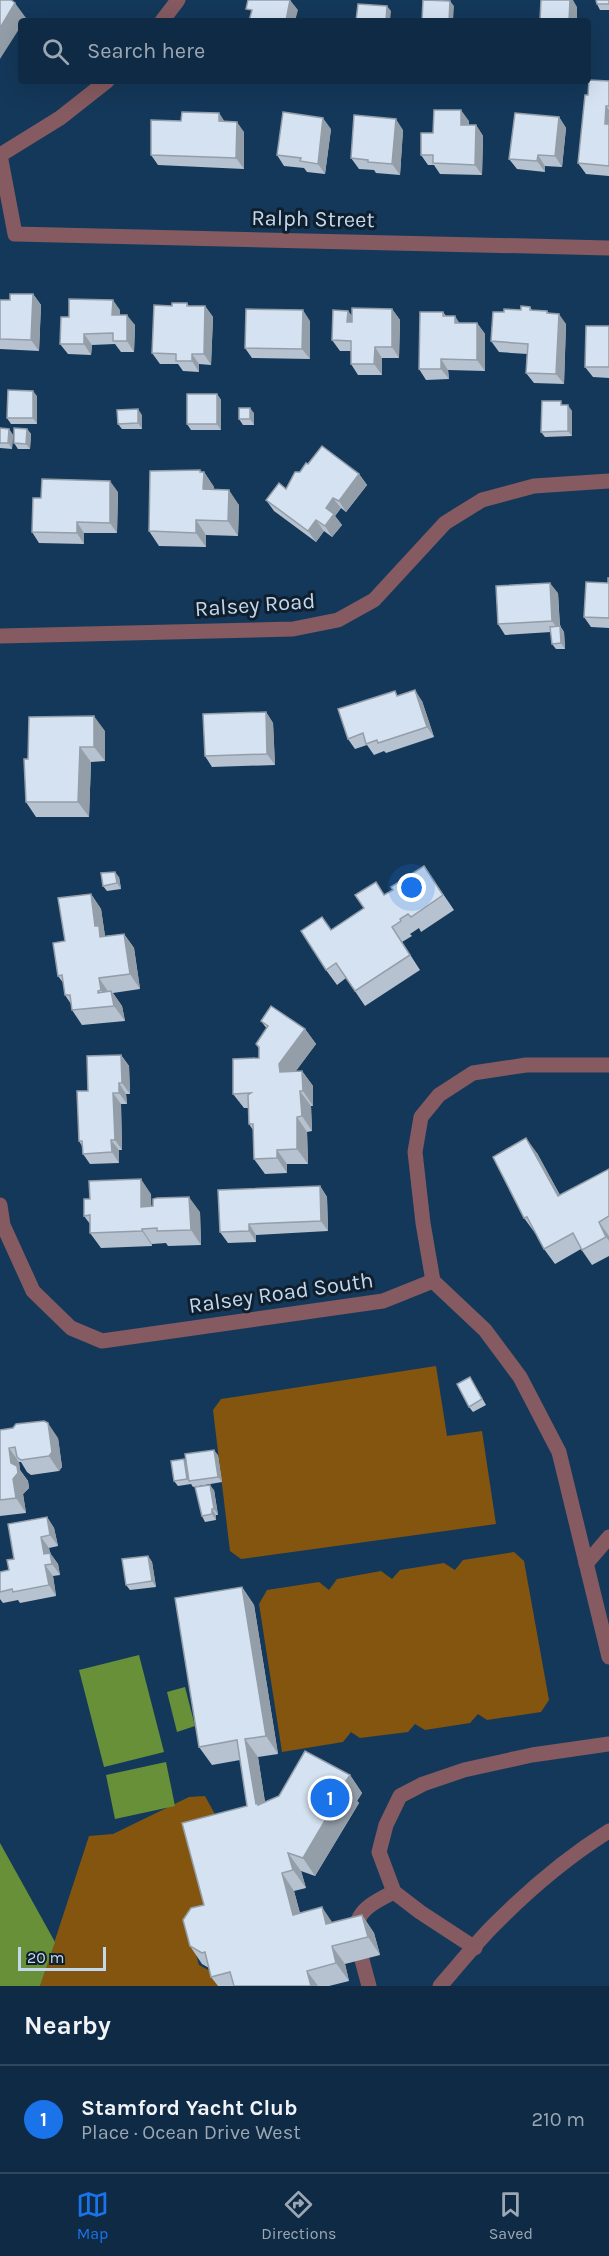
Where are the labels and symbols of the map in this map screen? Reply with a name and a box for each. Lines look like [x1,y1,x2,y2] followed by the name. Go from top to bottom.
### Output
[251,205,375,233] street label: Ralph Street
[194,588,316,622] street label: Ralsey Road
[397,873,426,902] your location
[187,1267,375,1319] street label: Ralsey Road South
[310,1776,350,1820] pin: 1
[18,1944,106,1972] scale bar

